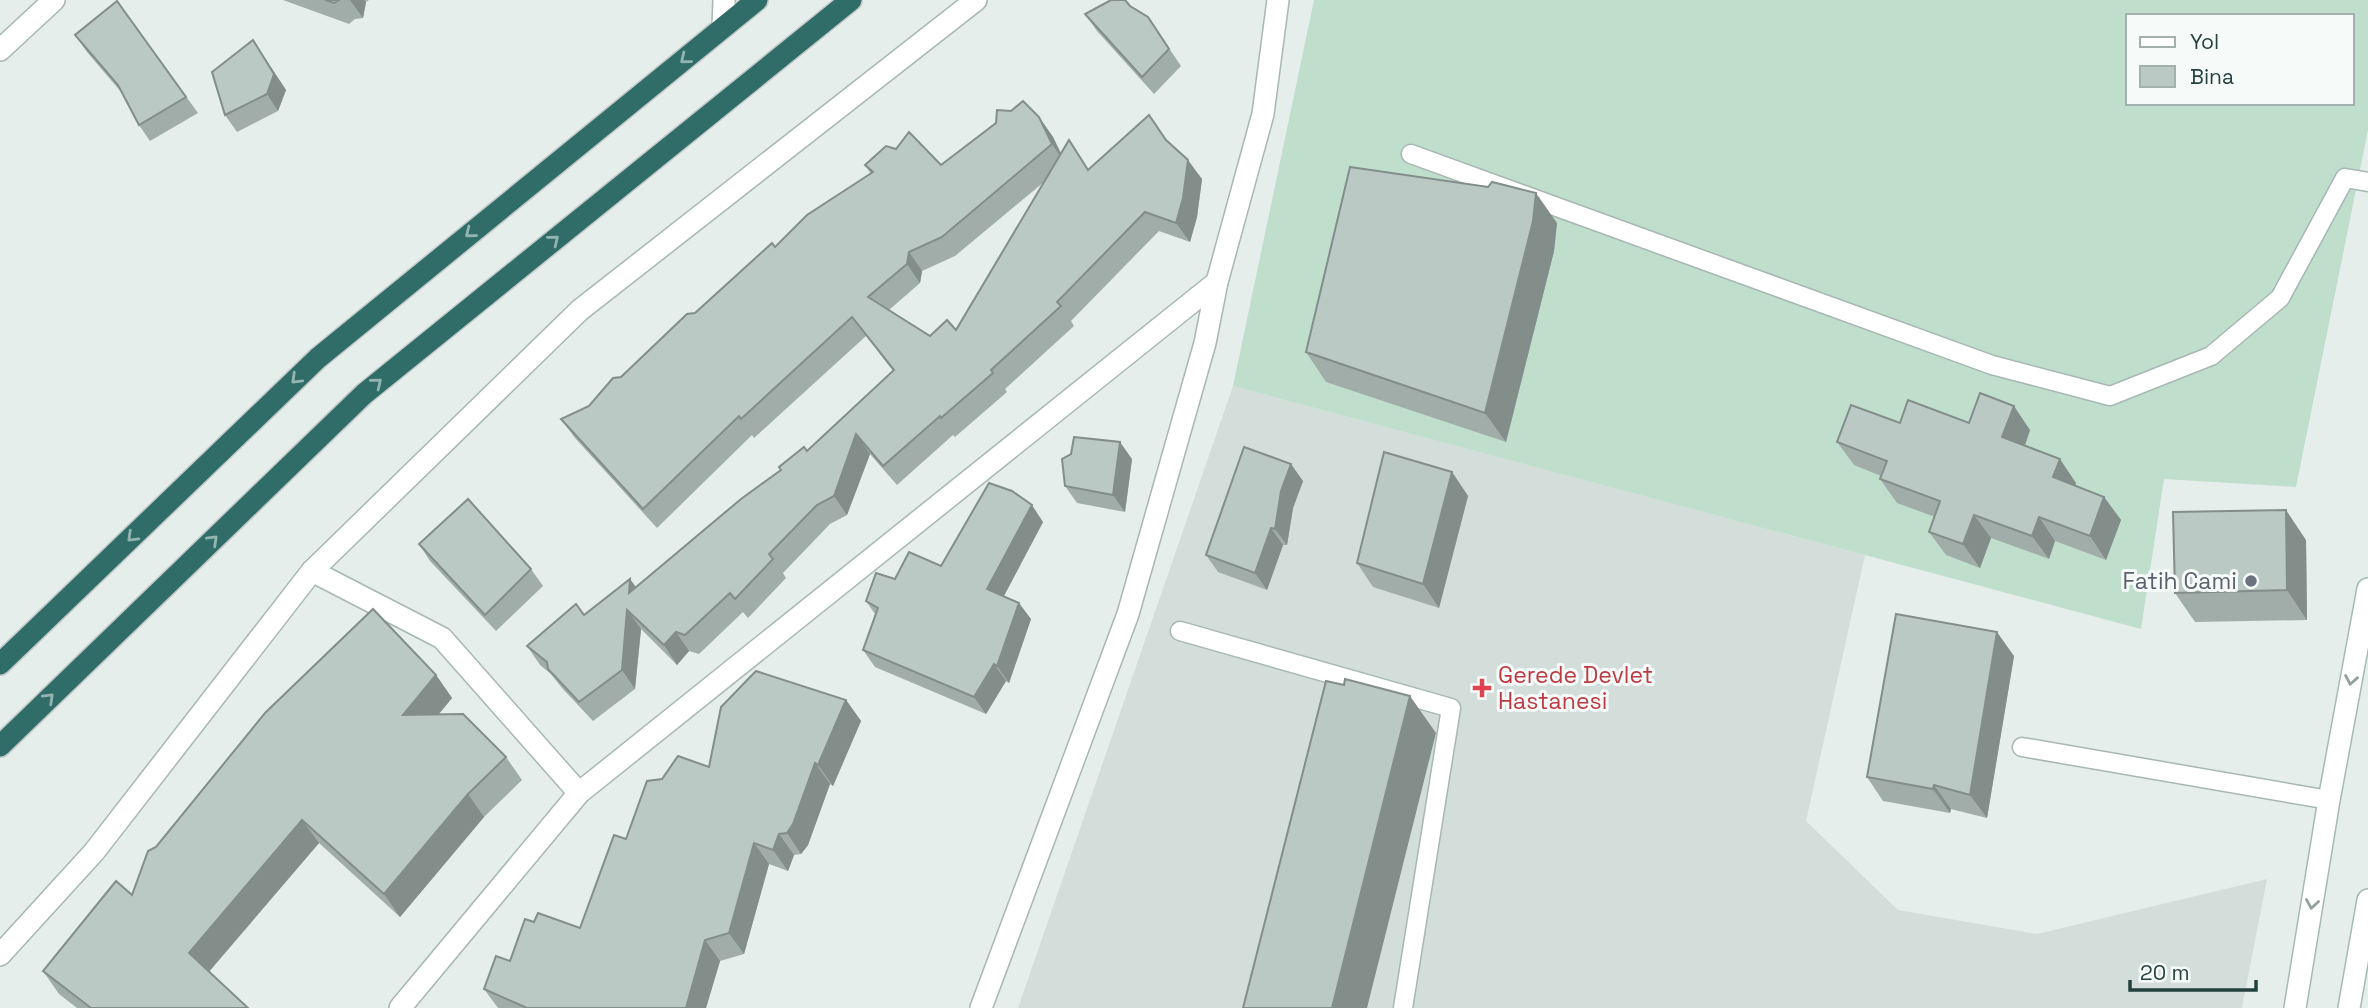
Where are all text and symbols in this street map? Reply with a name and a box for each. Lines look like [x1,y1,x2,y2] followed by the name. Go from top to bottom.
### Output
[2126,14,2354,105] legend
[2190,28,2219,55] text: Yol
[680,50,692,63] one-way arrow
[2190,63,2234,90] text: Bina
[466,225,479,237] one-way arrow
[546,236,559,248] one-way arrow
[291,370,304,383] one-way arrow
[370,379,382,392] one-way arrow
[127,528,140,541] one-way arrow
[205,536,218,549] one-way arrow
[2123,566,2237,596] place label: Fatih Cami
[2243,573,2259,589] marker: Fatih Cami
[1498,660,1653,716] place label: Gerede Devlet Hastanesi
[2344,674,2359,686] one-way arrow
[1472,678,1492,698] marker: Gerede Devlet Hastanesi
[41,694,54,707] one-way arrow
[2305,898,2320,910] one-way arrow
[2130,948,2256,992] scale bar
[2140,959,2190,986] text: 20 m

